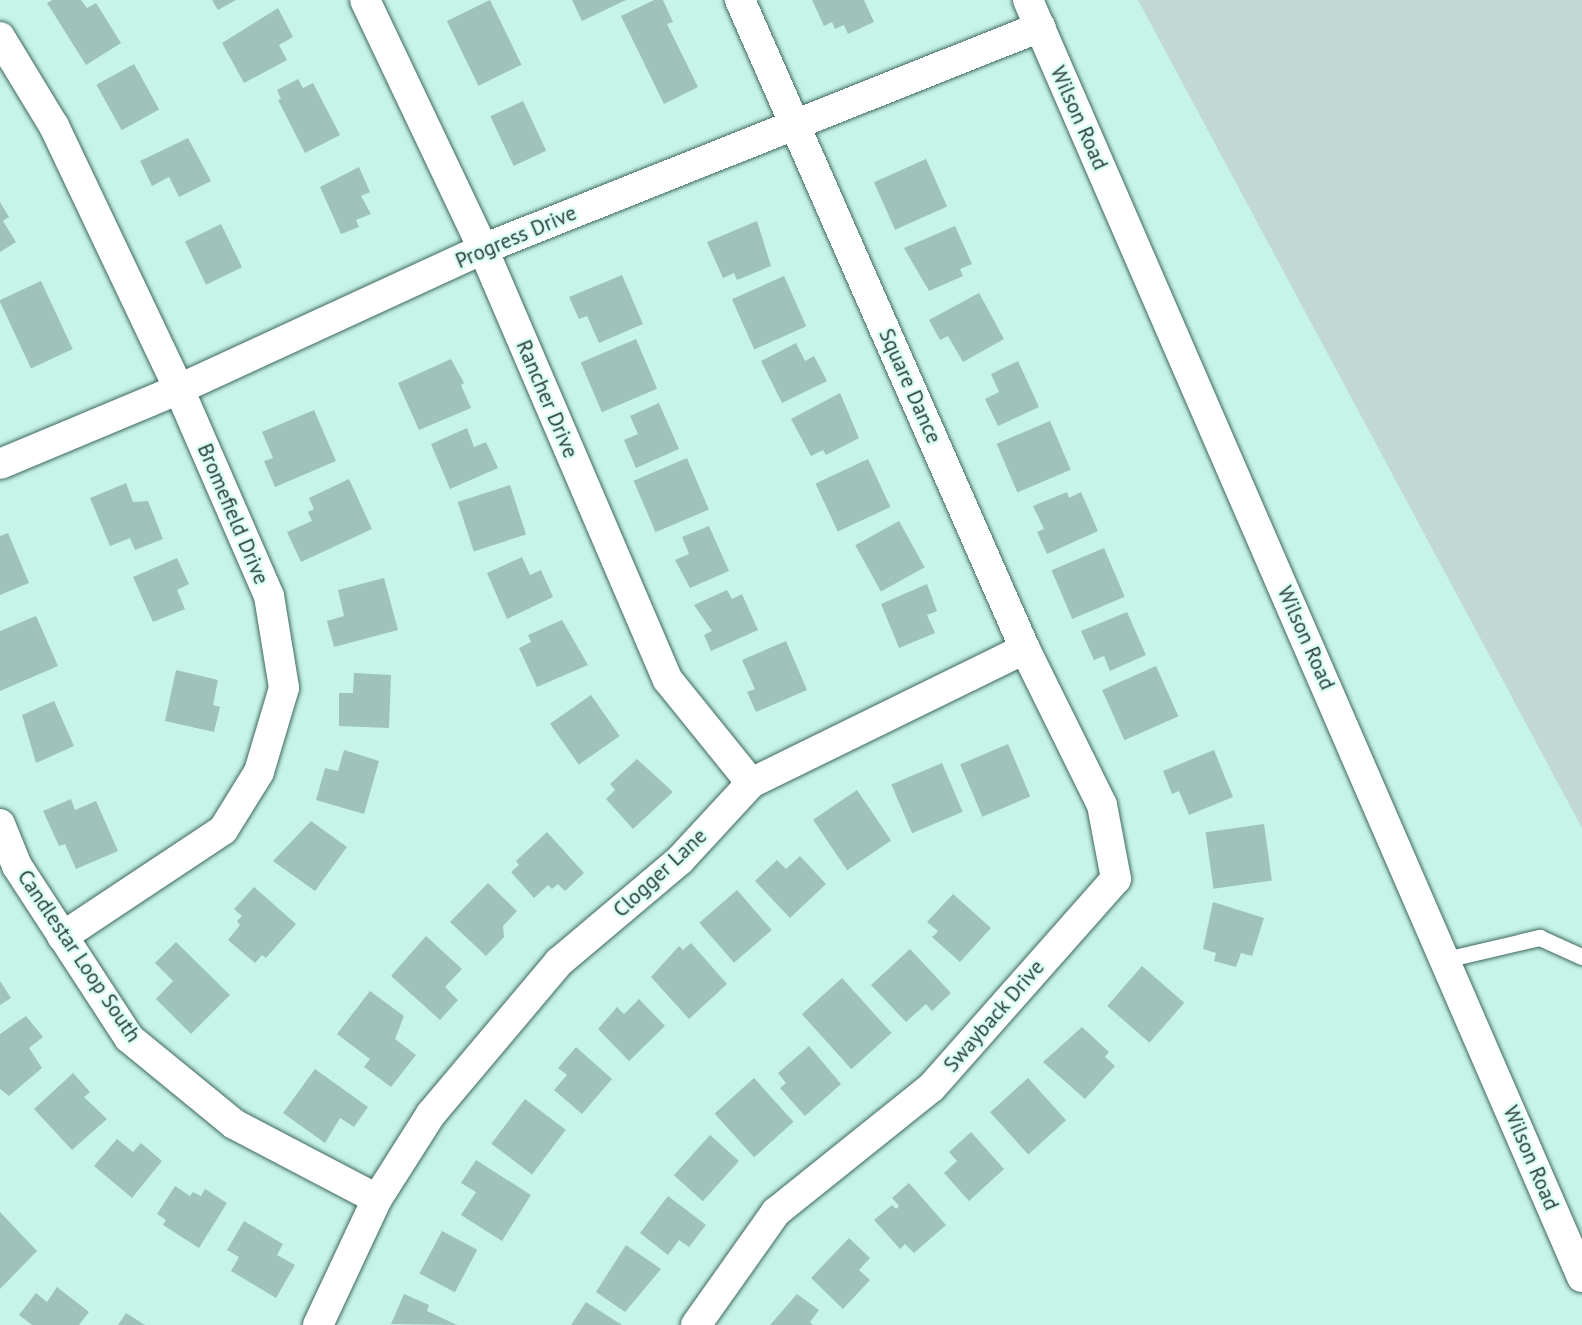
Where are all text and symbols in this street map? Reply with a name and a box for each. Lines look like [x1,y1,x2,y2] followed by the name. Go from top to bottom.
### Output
[1045,62,1113,174] street label: Wilson Road
[452,200,580,274] street label: Progress Drive
[874,325,946,447] street label: Square Dance
[511,336,583,462] street label: Rancher Drive
[192,440,274,588] street label: Bromefield Drive
[1272,582,1340,694] street label: Wilson Road
[608,823,712,923] street label: Clogger Lane
[12,865,146,1047] street label: Candlestar Loop South
[938,955,1050,1077] street label: Swayback Drive
[1498,1102,1564,1214] street label: Wilson Road

